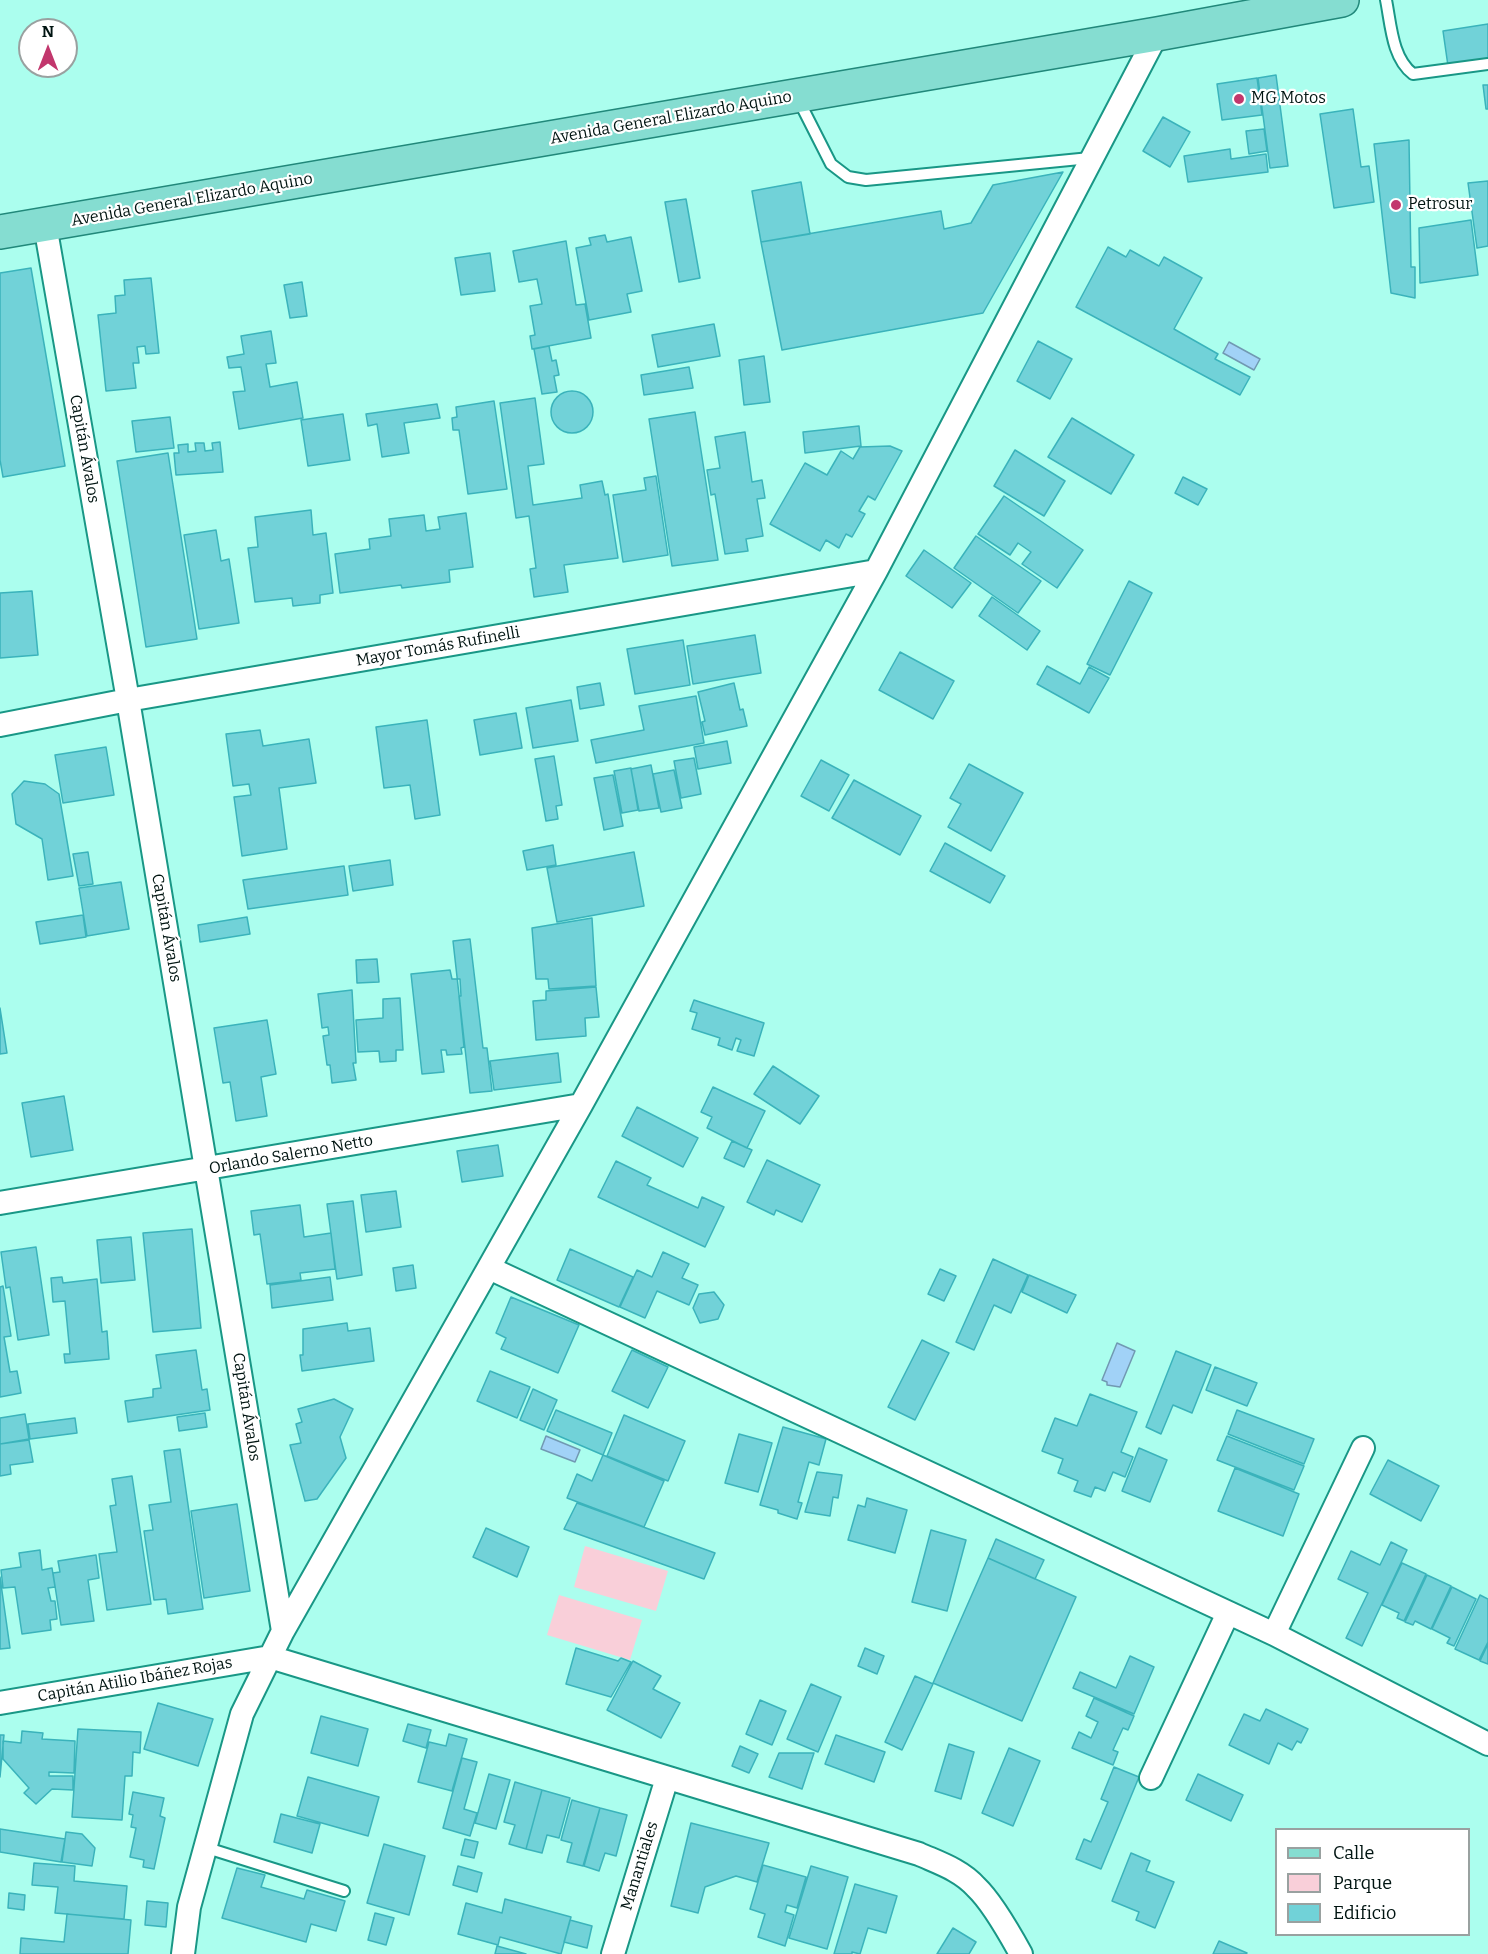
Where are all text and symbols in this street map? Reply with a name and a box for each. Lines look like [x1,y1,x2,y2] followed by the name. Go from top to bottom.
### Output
[18,18,78,78] north arrow
[42,22,54,41] text: N
[549,87,793,149] street label: Avenida General Elizardo Aquino
[1251,89,1326,109] place label: MG Motos
[1232,92,1246,106] marker: MG Motos
[70,169,314,231] street label: Avenida General Elizardo Aquino
[1408,195,1472,215] place label: Petrosur
[1389,198,1403,212] marker: Petrosur
[65,393,103,505] street label: Capitán Ávalos
[355,623,521,671] street label: Mayor Tomás Rufinelli
[147,872,185,984] street label: Capitán Ávalos
[208,1131,374,1179] street label: Orlando Salerno Netto
[228,1351,264,1463] street label: Capitán Ávalos
[36,1653,234,1707] street label: Capitán Atilio Ibáñez Rojas
[617,1819,663,1913] street label: Manantiales
[1275,1828,1470,1936] legend
[1333,1842,1374,1864] text: Calle
[1333,1872,1392,1894] text: Parque
[1333,1902,1396,1924] text: Edificio

